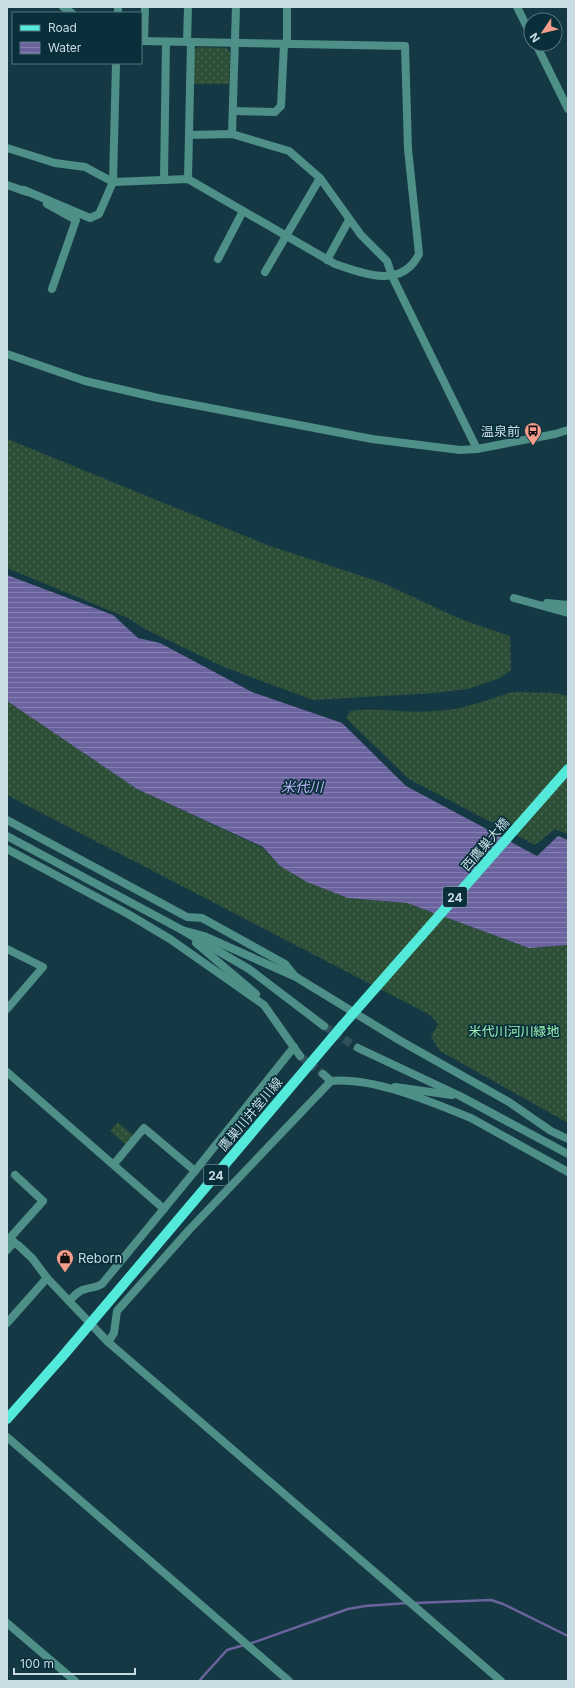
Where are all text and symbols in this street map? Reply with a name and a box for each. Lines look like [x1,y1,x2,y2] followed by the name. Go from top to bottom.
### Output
[12,12,142,64] legend
[523,12,563,52] north arrow
[48,20,77,35] text: Road
[527,30,543,45] text: N
[48,40,82,55] text: Water
[523,421,543,446] bus stop icon: 温泉前
[481,423,520,439] place label: 温泉前
[281,778,325,795] water label: 米代川
[458,814,512,874] street label: 西鷹巣大橋
[443,887,467,907] road number: 24
[468,1023,560,1039] park label: 米代川河川緑地
[215,1074,285,1154] street label: 鷹巣川井堂川線
[204,1165,228,1185] road number: 24
[55,1248,75,1273] shop icon: Reborn
[78,1250,122,1266] place label: Reborn
[14,1650,135,1676] scale bar
[20,1656,54,1671] text: 100 m

